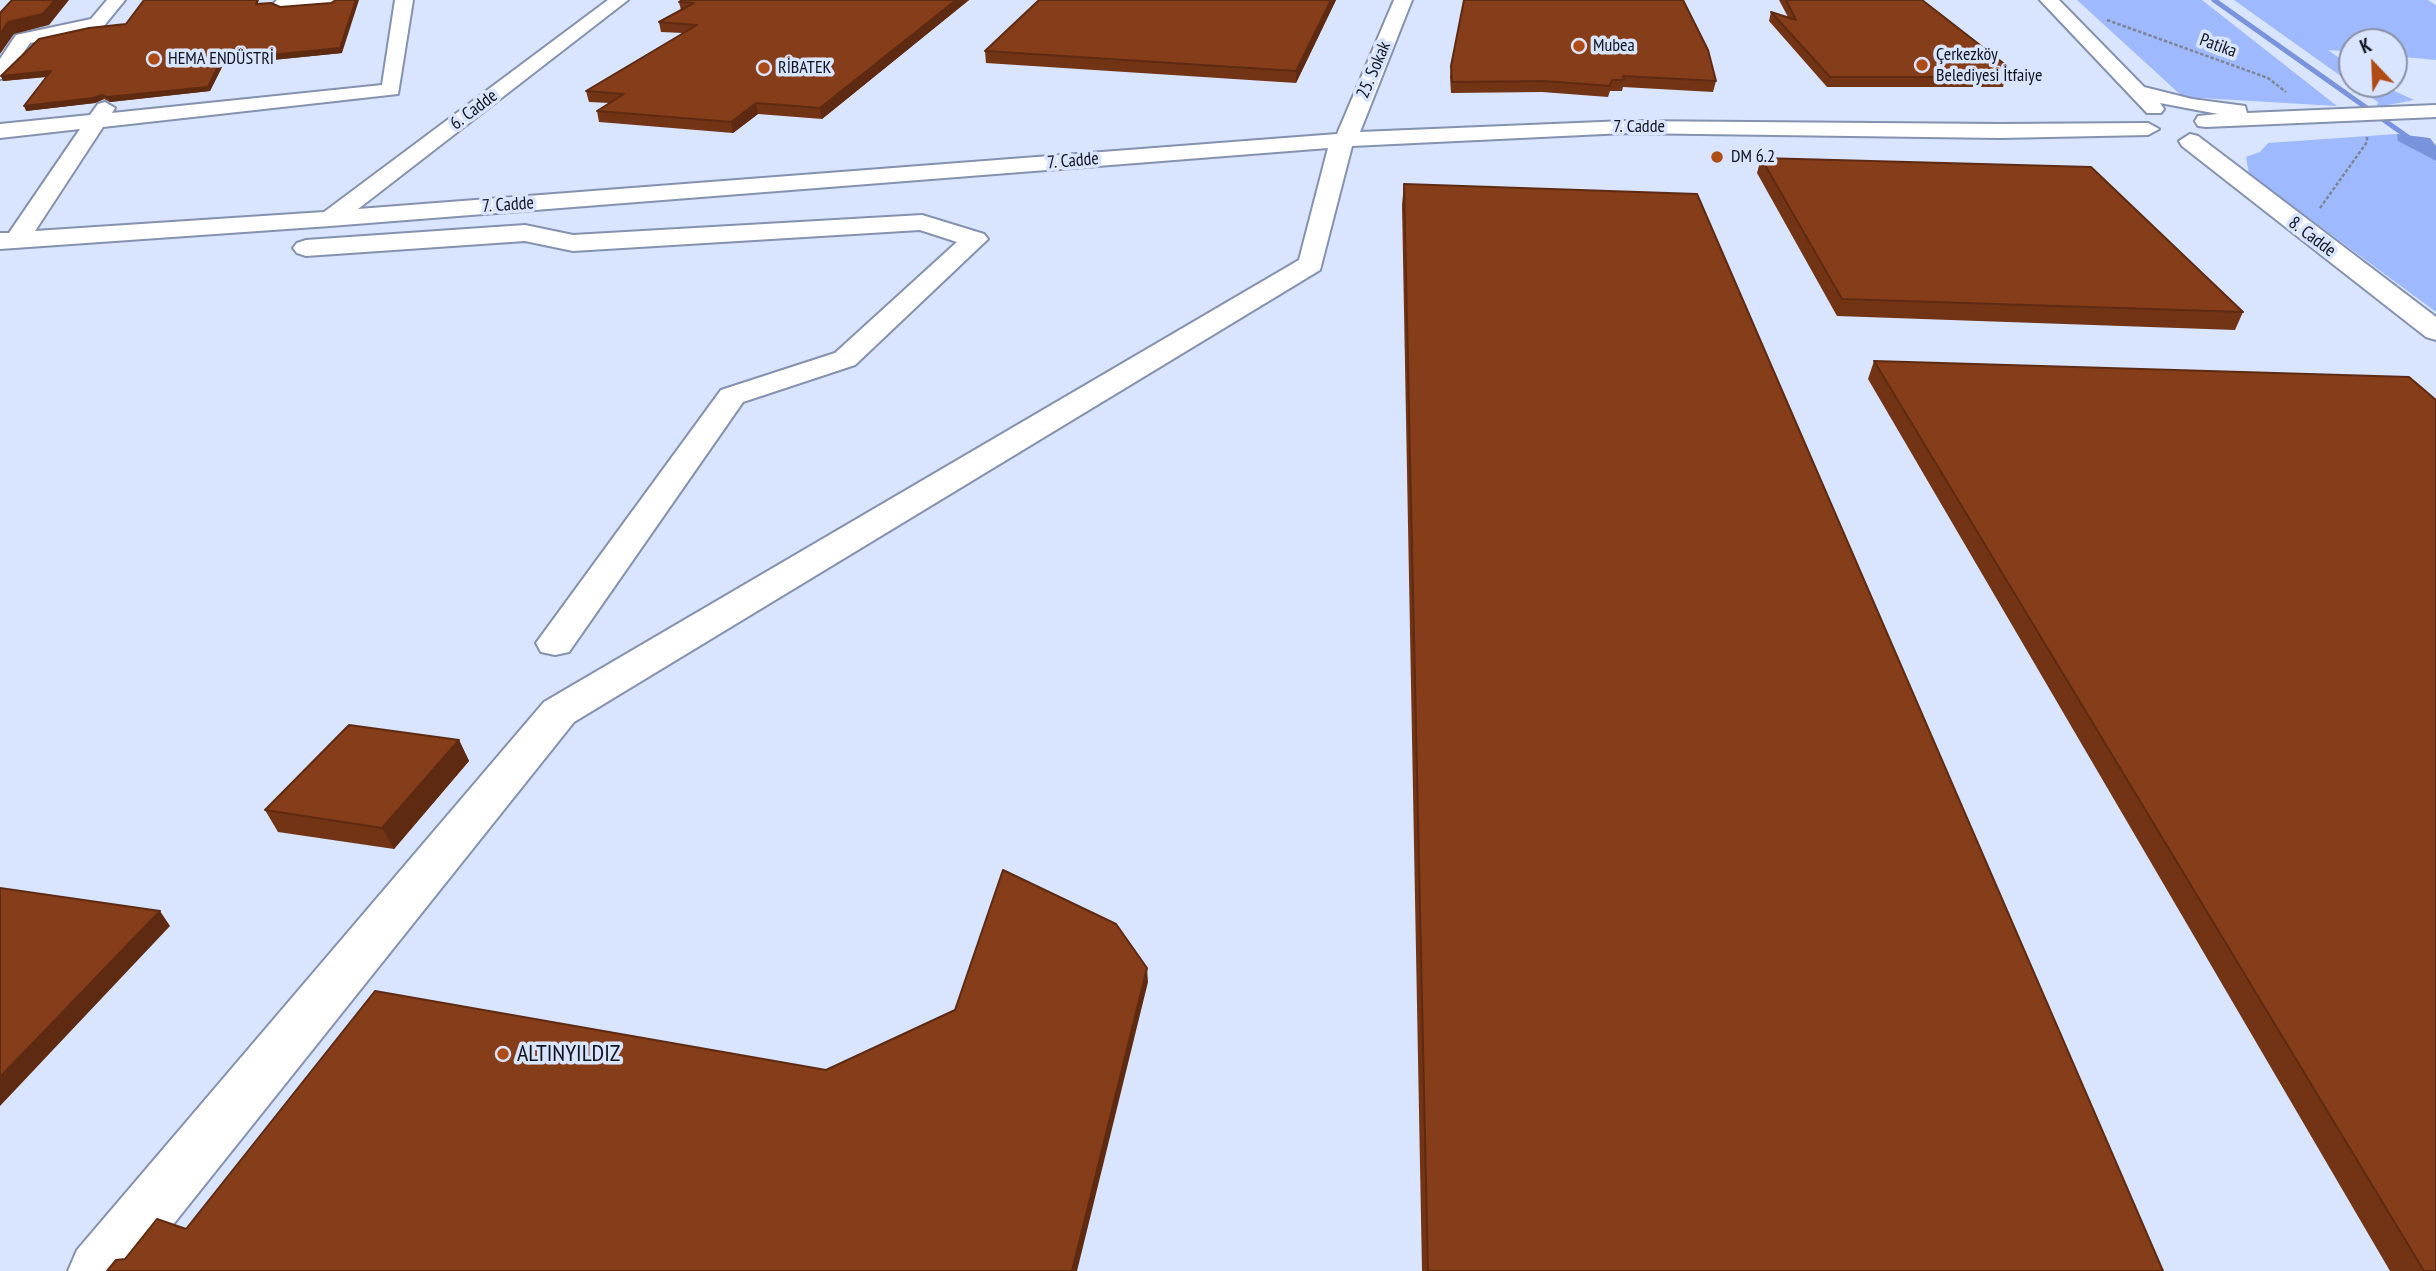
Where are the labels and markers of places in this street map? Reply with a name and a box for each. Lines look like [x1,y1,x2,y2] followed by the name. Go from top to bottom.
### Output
[1593,35,1635,57] place label: Mubea
[1571,38,1587,54] marker: Mubea
[1936,44,2042,86] place label: Çerkezköy Belediyesi İtfaiye
[168,48,274,70] place label: HEMA ENDÜSTRİ
[146,51,162,67] marker: HEMA ENDÜSTRİ
[778,57,831,79] place label: RİBATEK
[1914,57,1930,73] marker: Çerkezköy Belediyesi İtfaiye
[756,60,772,76] marker: RİBATEK
[1731,146,1775,168] place label: DM 6.2
[1709,149,1725,165] marker: DM 6.2
[517,1040,620,1068] place label: ALTINYILDIZ
[495,1046,511,1062] marker: ALTINYILDIZ

